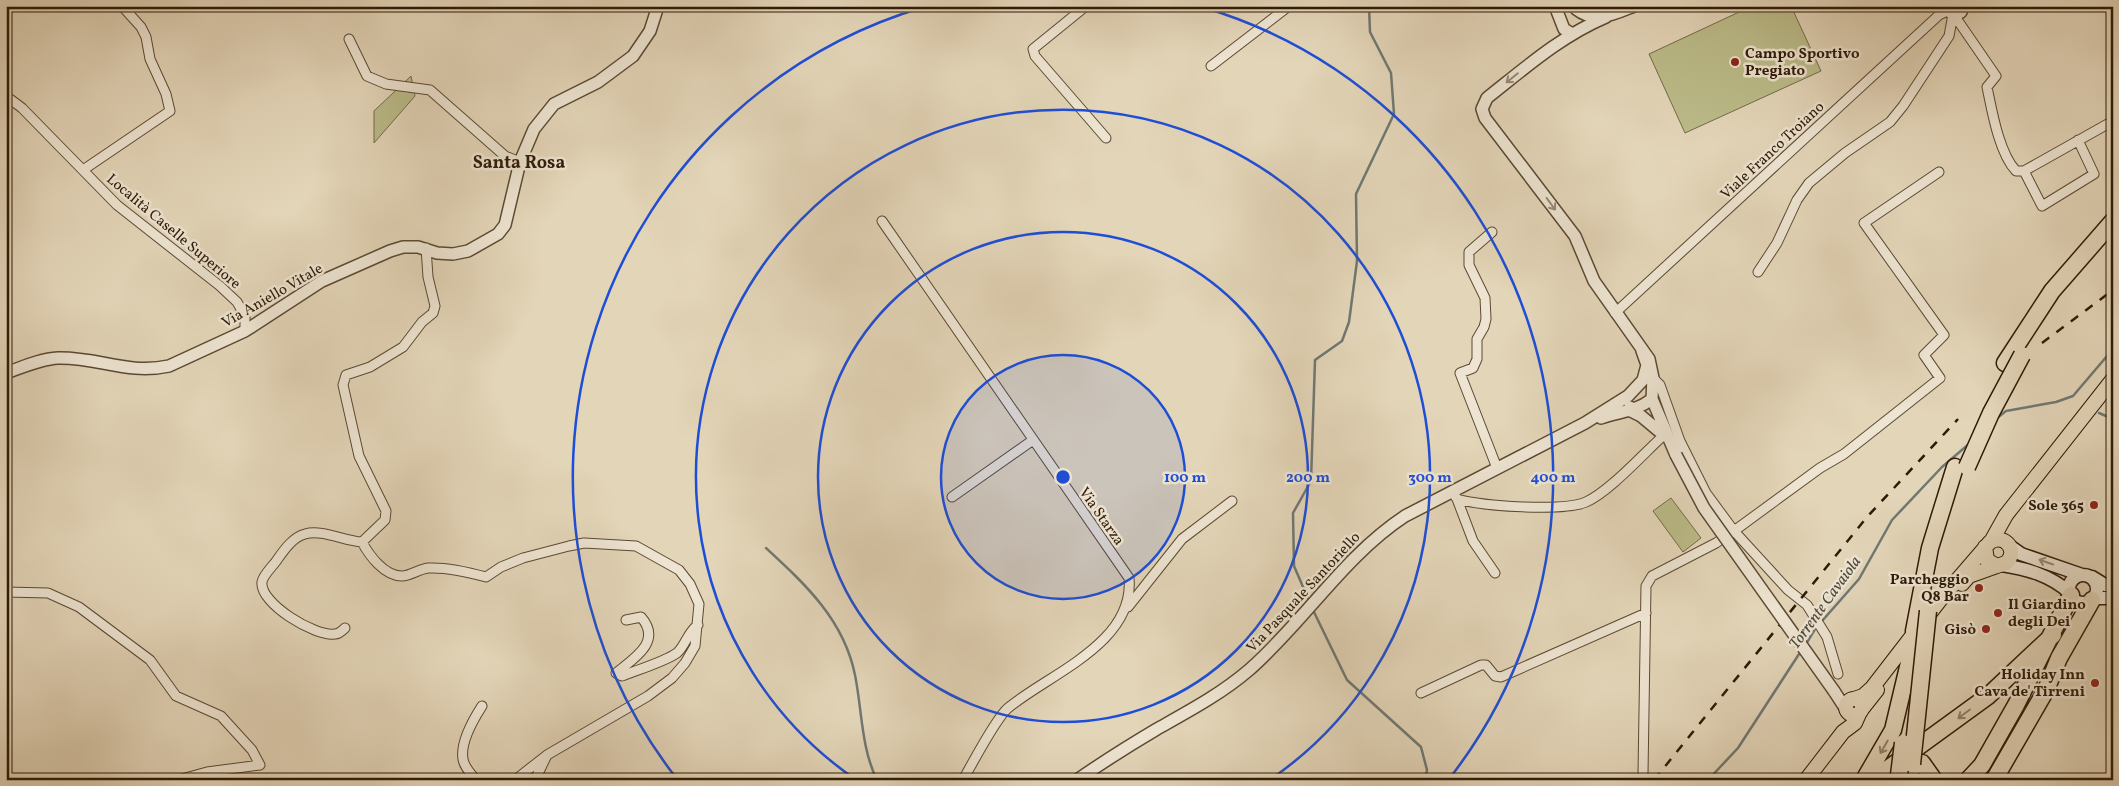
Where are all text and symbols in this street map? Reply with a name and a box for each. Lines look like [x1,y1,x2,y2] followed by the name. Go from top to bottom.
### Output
[1745,44,1860,82] place label: Campo Sportivo Pregiato
[1729,56,1741,68] marker: Campo Sportivo Pregiato
[1506,72,1519,83] one-way arrow
[1716,97,1830,205] street label: Viale Franco Troiano
[473,151,565,176] district label: Santa Rosa
[101,170,245,295] street label: Località Caselle Superiore
[1546,197,1557,210] one-way arrow
[218,259,327,334] street label: Via Aniello Vitale
[1054,468,1072,486] centre of rings
[1164,468,1207,489] text: 100 m
[1286,468,1330,489] text: 200 m
[1408,468,1452,489] text: 300 m
[1531,468,1576,489] text: 400 m
[1073,483,1129,550] street label: Via Starza
[2028,496,2084,517] place label: Sole 365
[2088,499,2100,511] marker: Sole 365
[1242,528,1366,658] street label: Via Pasquale Santoriello
[1784,552,1867,654] water label: Torrente Cavaiola
[2038,557,2054,566] one-way arrow
[1890,570,1969,608] place label: Parcheggio Q8 Bar
[1973,582,1985,594] marker: Parcheggio Q8 Bar
[2008,595,2086,633] place label: Il Giardino degli Dei
[1992,607,2004,619] marker: Il Giardino degli Dei
[1944,620,1976,641] place label: Gisò
[1980,623,1992,635] marker: Gisò
[1975,665,2085,703] place label: Holiday Inn Cava de' Tirreni
[2089,677,2101,689] marker: Holiday Inn Cava de' Tirreni
[1957,709,1971,719] one-way arrow
[1879,740,1889,755] one-way arrow

